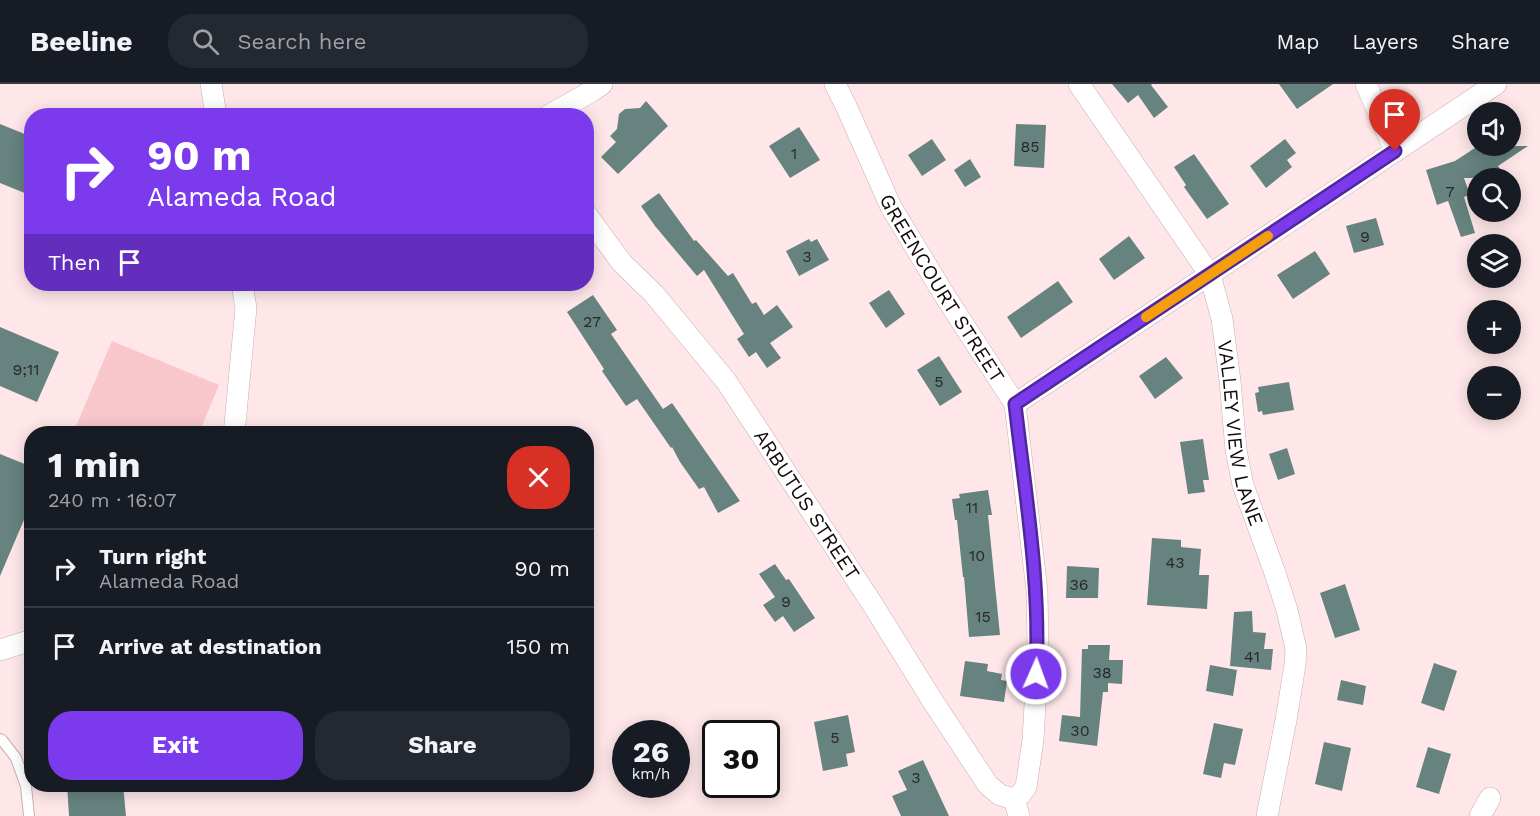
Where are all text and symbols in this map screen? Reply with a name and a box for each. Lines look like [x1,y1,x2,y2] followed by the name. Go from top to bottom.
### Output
[168,14,588,68] search box
[30,25,132,58] text: Beeline
[189,25,222,58] icon: search
[237,29,366,54] text: Search here
[1276,29,1319,54] text: Map
[1352,29,1418,54] text: Layers
[1451,29,1510,54] text: Share
[1369,89,1420,151] pin
[1378,98,1411,131] icon: arrive
[1467,102,1521,420] map controls
[1467,102,1521,156] button: sound
[147,131,251,180] text: 90 m
[48,132,126,210] icon: right
[1020,137,1040,156] house number: 85
[791,144,797,163] house number: 1
[1467,168,1521,222] button: search
[147,181,336,213] text: Alameda Road
[1446,182,1455,201] house number: 7
[875,190,1010,387] street label: GREENCOURT STREET
[1360,227,1370,246] house number: 9
[1467,234,1521,288] button: layers
[113,246,146,279] icon: arrive
[802,247,812,266] house number: 3
[48,250,101,275] text: Then
[1467,300,1521,354] button: +
[583,312,601,331] house number: 27
[1213,339,1269,529] street label: VALLEY VIEW LANE
[12,360,40,379] house number: 9;11
[1467,366,1521,420] button: −
[934,372,944,391] house number: 5
[749,425,865,584] street label: ARBUTUS STREET
[48,444,140,486] text: 1 min
[507,446,570,509] button: close
[48,488,177,512] text: 240 m · 16:07
[966,498,978,517] house number: 11
[99,544,206,569] text: Turn right
[969,546,985,565] house number: 10
[48,552,81,585] icon: right
[1165,553,1185,572] house number: 43
[514,556,570,581] text: 90 m
[99,569,239,593] text: Alameda Road
[1069,575,1089,594] house number: 36
[781,592,791,611] house number: 9
[975,607,991,626] house number: 15
[48,630,81,663] icon: arrive
[99,634,322,659] text: Arrive at destination
[506,634,570,659] text: 150 m
[1004,642,1068,706] position arrow
[1244,647,1260,666] house number: 41
[1092,663,1112,682] house number: 38
[48,711,303,780] button: Exit
[315,711,570,780] button: Share
[702,720,780,798] speed limit sign: 30
[1070,721,1090,740] house number: 30
[830,728,840,747] house number: 5
[633,734,669,769] text: 26
[632,765,670,783] text: km/h
[911,768,921,787] house number: 3

